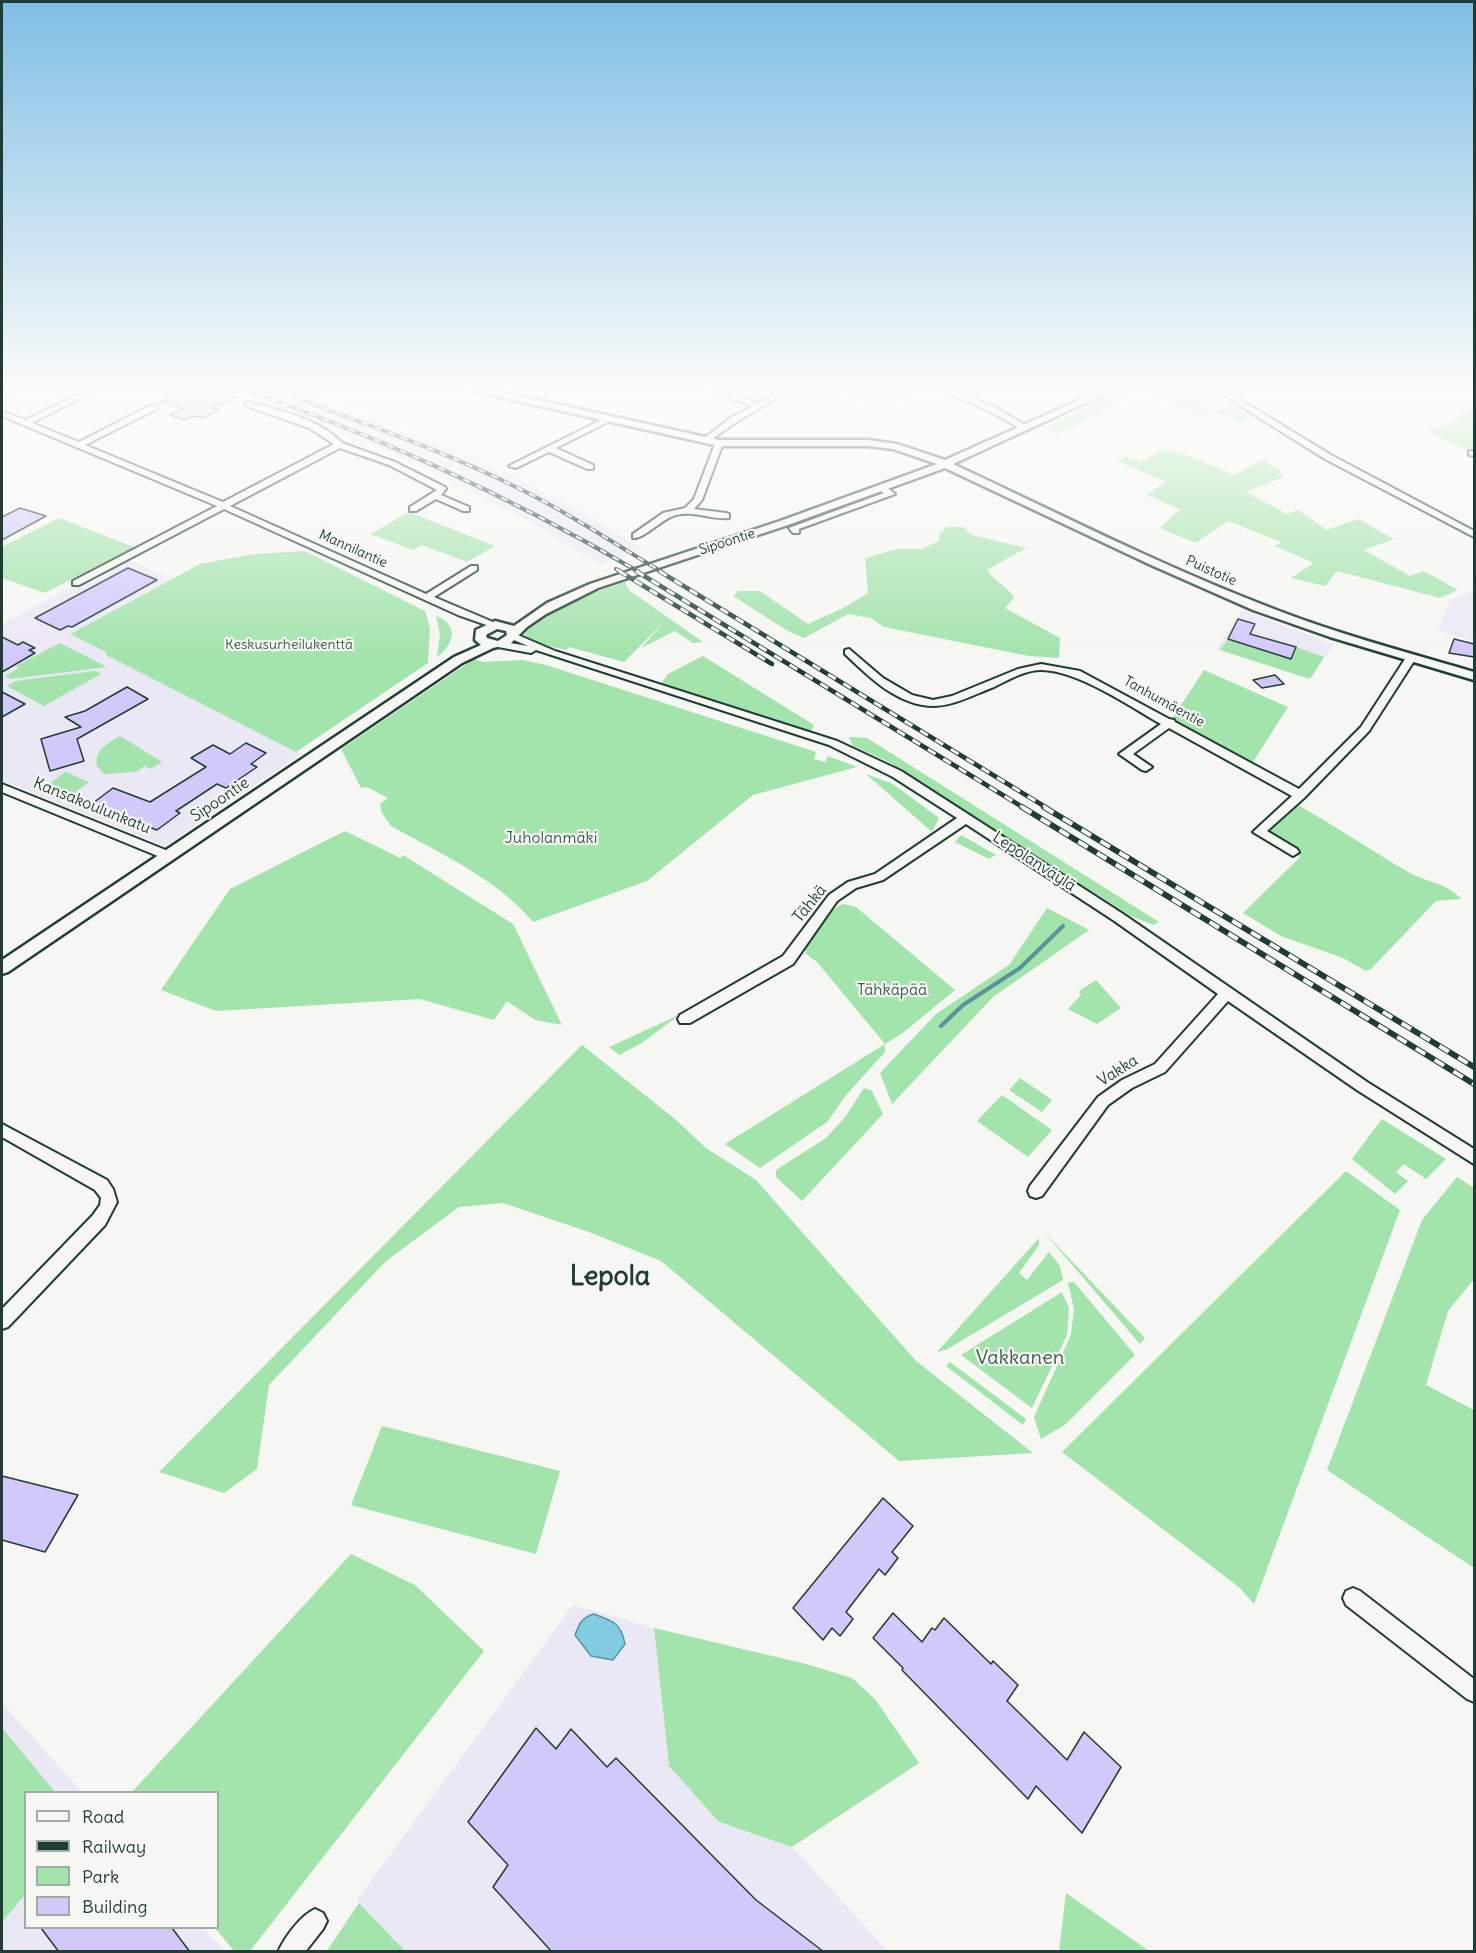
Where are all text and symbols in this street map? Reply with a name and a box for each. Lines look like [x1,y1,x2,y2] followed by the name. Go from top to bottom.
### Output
[697,525,757,559] street label: Sipoontie
[316,526,390,572] street label: Mannilantie
[1183,552,1239,590] street label: Puistotie
[225,637,353,653] park label: Keskusurheilukenttä
[1121,673,1207,731] street label: Tanhumäentie
[30,774,154,838] street label: Kansakoulunkatu
[187,774,253,826] street label: Sipoontie
[505,828,597,848] park label: Juholanmäki
[989,828,1079,896] street label: Lepolanväylä
[789,881,831,927] street label: Tähkä
[857,980,927,1000] park label: Tähkäpää
[1094,1051,1142,1091] street label: Vakka
[570,1261,650,1293] district label: Lepola
[976,1346,1064,1370] park label: Vakkanen
[24,1791,219,1929] legend
[82,1805,124,1828] text: Road
[82,1835,146,1858] text: Railway
[82,1865,119,1888] text: Park
[82,1895,147,1918] text: Building

